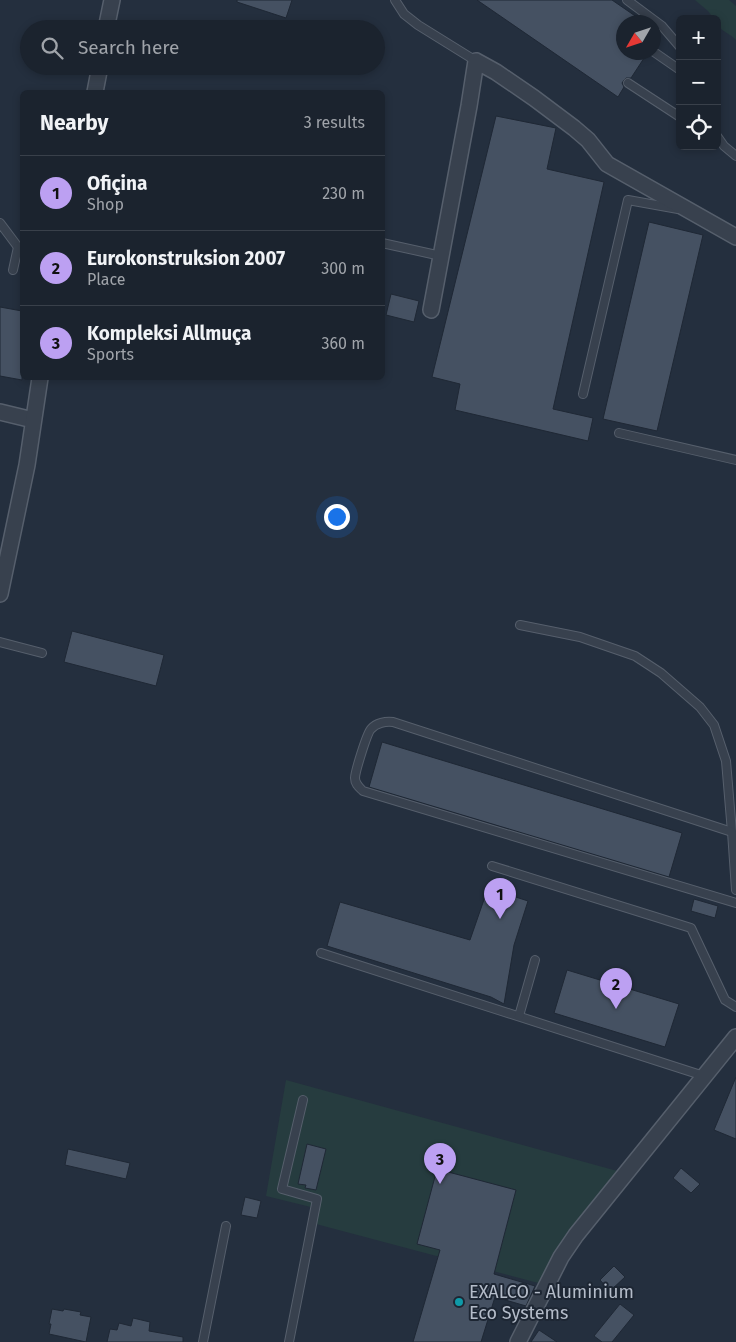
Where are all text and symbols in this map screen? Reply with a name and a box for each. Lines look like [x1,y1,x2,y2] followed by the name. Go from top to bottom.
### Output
[616,15,661,60] north arrow
[676,15,721,150] map controls
[676,15,721,60] button: +
[20,20,385,75] search box
[38,34,66,62] icon: search
[78,36,179,59] text: Search here
[676,60,721,105] button: −
[676,105,721,150] button: locate
[40,110,108,136] text: Nearby
[304,113,365,132] text: 3 results
[87,172,147,195] text: Ofiçina
[52,184,60,203] text: 1
[322,184,365,203] text: 230 m
[87,195,124,214] text: Shop
[87,247,285,270] text: Eurokonstruksion 2007
[52,259,60,278] text: 2
[321,259,365,278] text: 300 m
[87,270,126,289] text: Place
[87,322,251,345] text: Kompleksi Allmuça
[52,334,60,353] text: 3
[322,334,365,353] text: 360 m
[87,345,134,364] text: Sports
[324,504,350,530] your location
[484,878,516,919] pin: 1
[600,968,632,1009] pin: 2
[424,1143,456,1184] pin: 3
[469,1281,634,1324] place label: EXALCO - Aluminium Eco Systems
[453,1296,465,1308] marker: EXALCO - Aluminium Eco Systems

